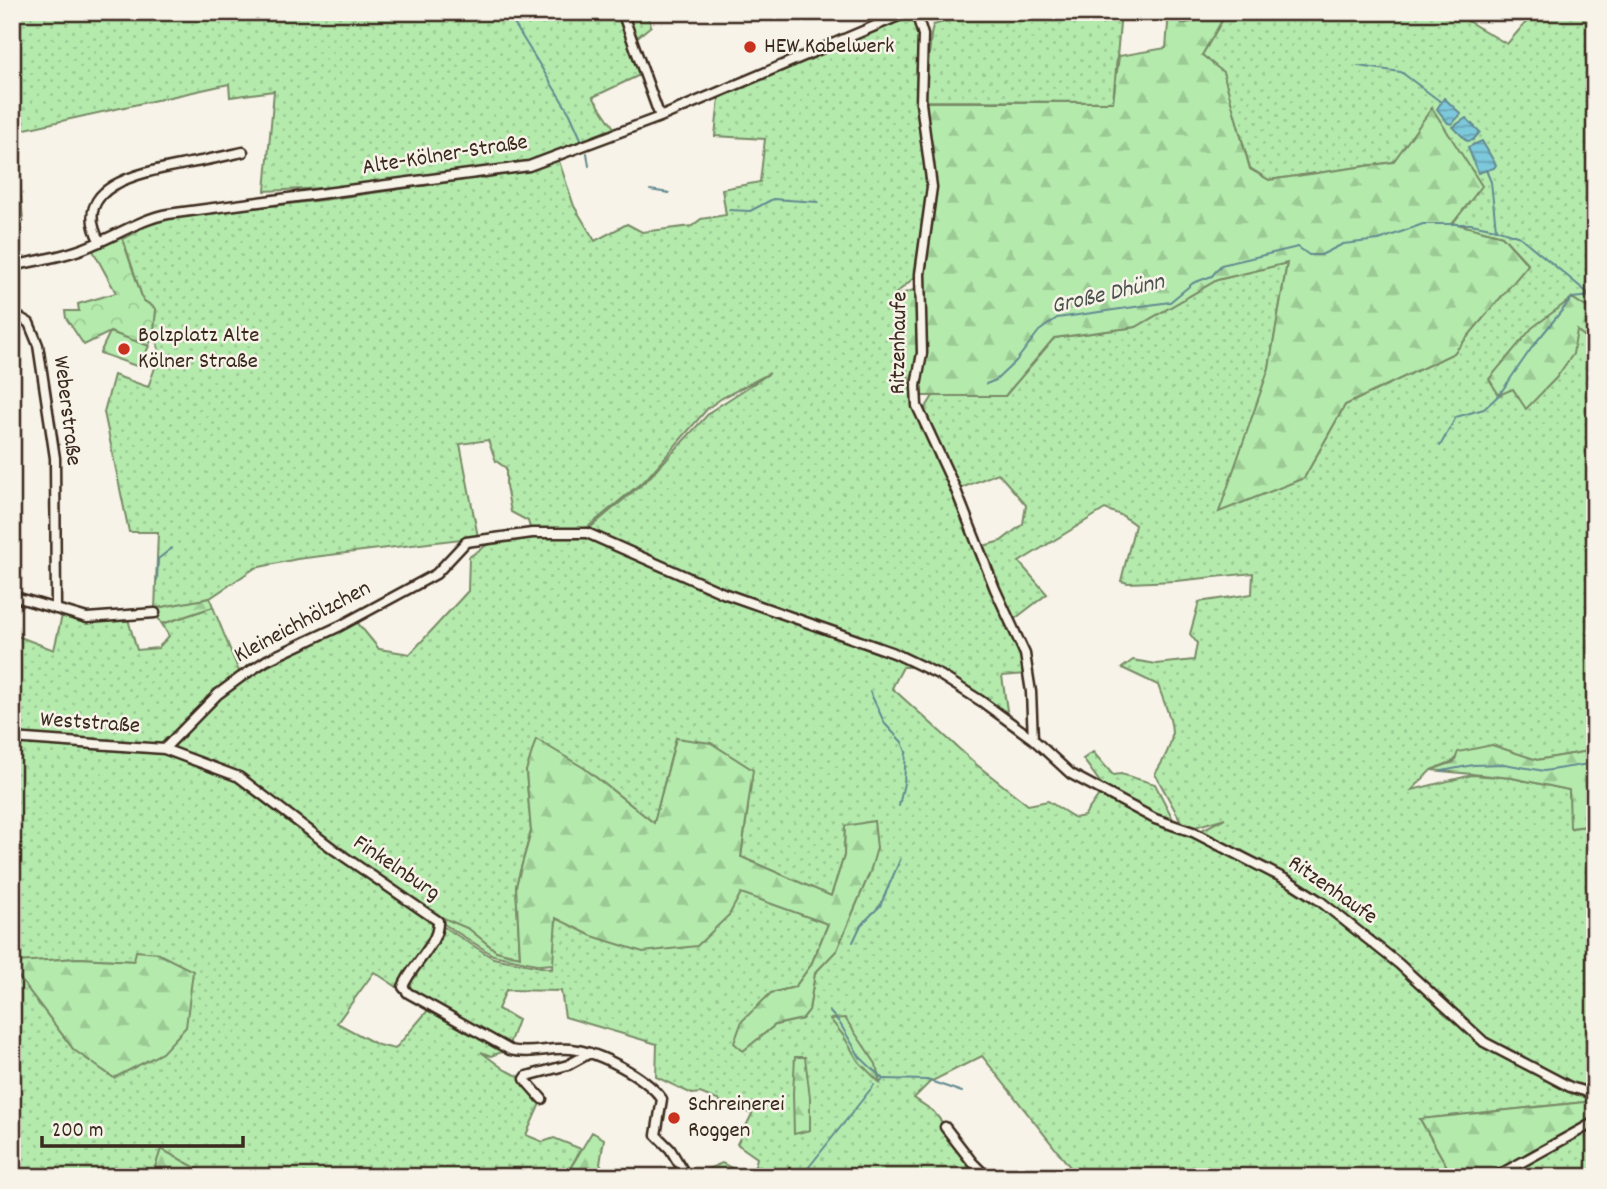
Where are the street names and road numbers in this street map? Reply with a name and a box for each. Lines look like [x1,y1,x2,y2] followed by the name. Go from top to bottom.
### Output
[360,127,530,185] street label: Alte-Kölner-Straße
[883,291,917,395] street label: Ritzenhaufe
[43,354,89,468] street label: Weberstraße
[229,573,377,673] street label: Kleineichhölzchen
[39,704,141,744] street label: Weststraße
[346,828,446,910] street label: Finkelnburg
[1280,848,1384,934] street label: Ritzenhaufe

